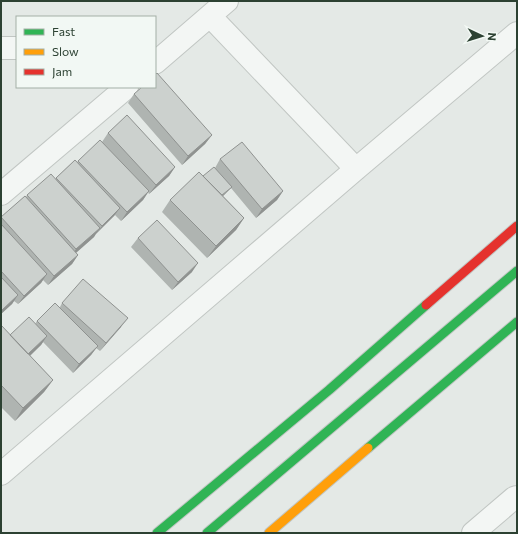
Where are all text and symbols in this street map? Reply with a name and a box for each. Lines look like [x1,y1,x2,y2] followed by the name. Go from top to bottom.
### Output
[16,16,156,88] legend
[462,16,502,56] north arrow
[52,24,75,38] text: Fast
[486,32,499,41] text: N
[52,44,79,58] text: Slow
[52,64,72,79] text: Jam

